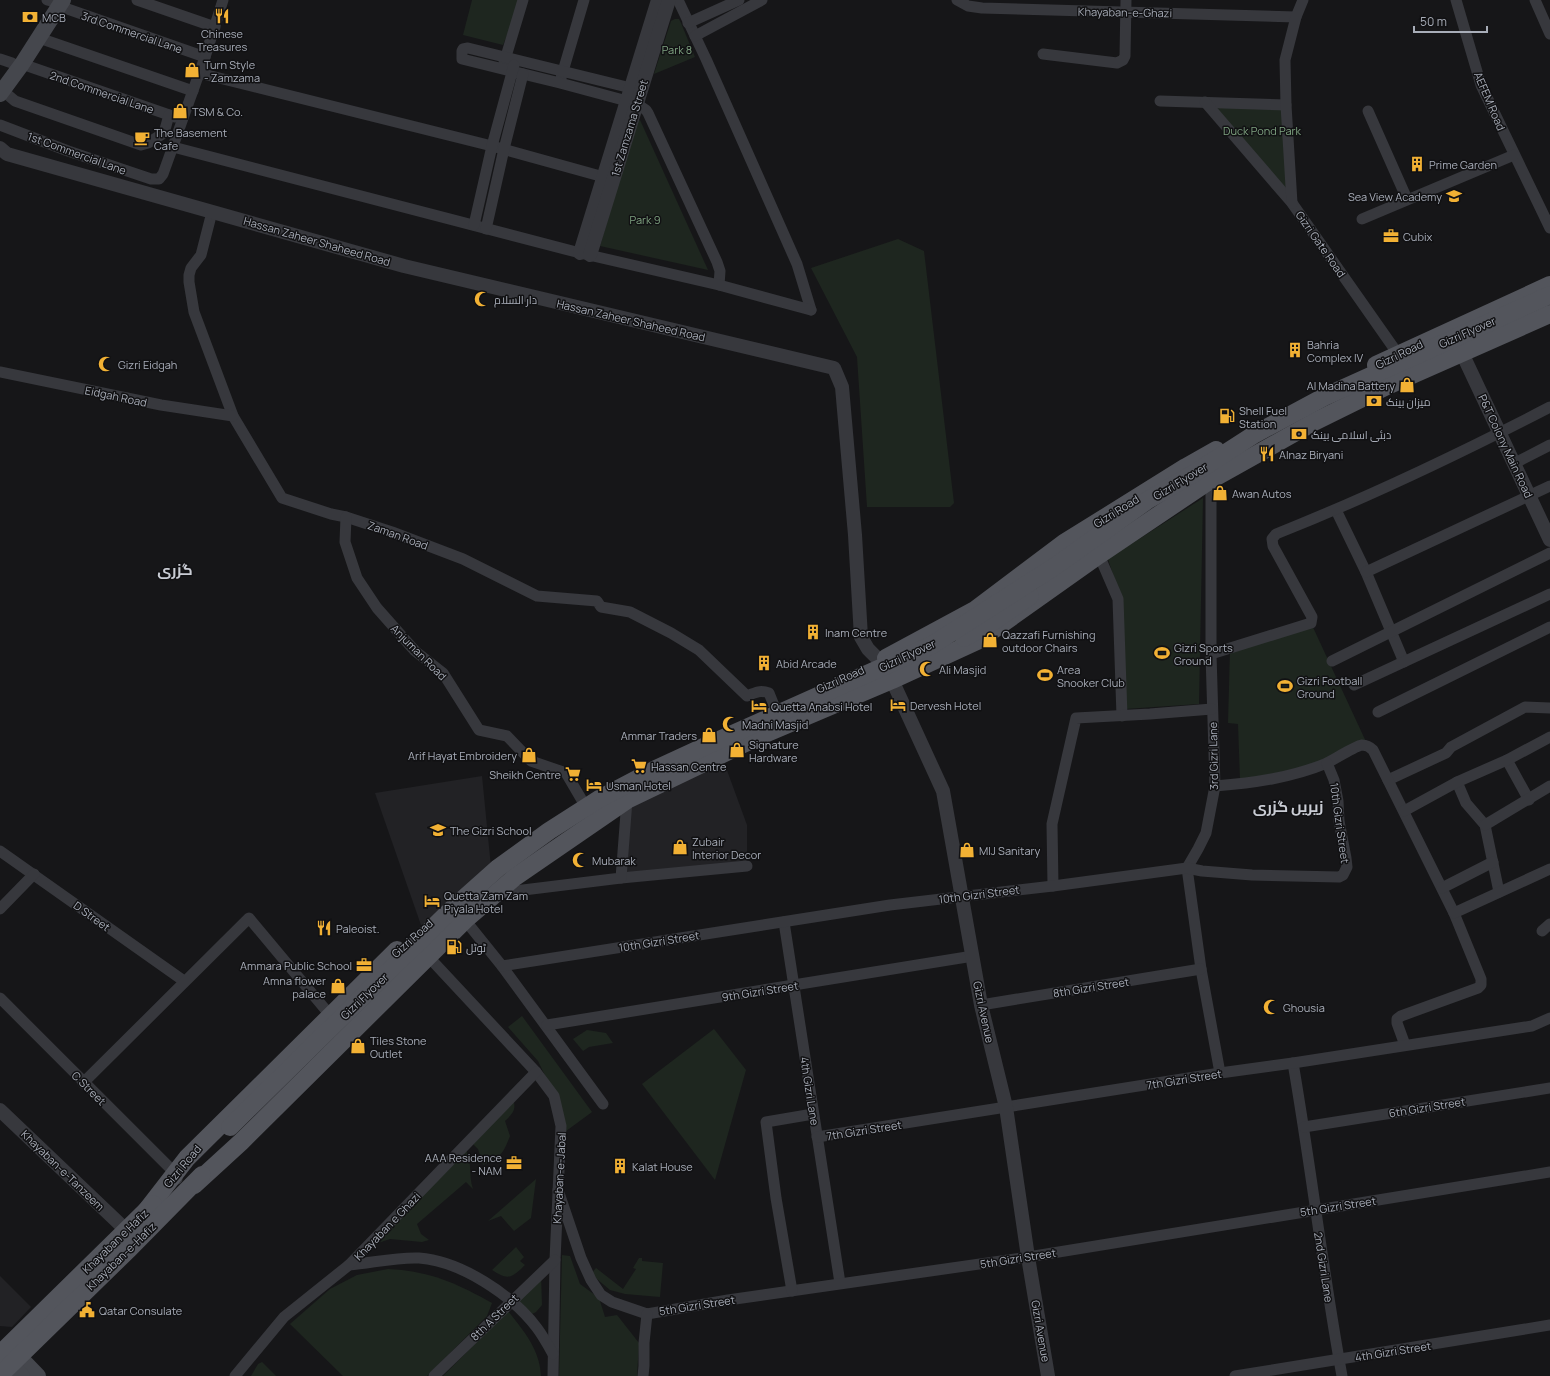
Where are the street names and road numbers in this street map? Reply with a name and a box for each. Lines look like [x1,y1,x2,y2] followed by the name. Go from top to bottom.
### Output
[1078,4,1172,20] street label: Khayaban-e-Ghazi
[79,8,185,57] street label: 3rd Commercial Lane
[48,67,156,117] street label: 2nd Commercial Lane
[1471,69,1509,133] street label: AEFEM Road
[607,78,651,178] street label: 1st Zamzama Street
[26,128,129,178] street label: 1st Commercial Lane
[1293,208,1349,280] street label: Gizri Gate Road
[242,213,392,269] street label: Hassan Zaheer Shaheed Road
[555,296,707,344] street label: Hassan Zaheer Shaheed Road
[1436,313,1498,351] street label: Gizri Flyover
[1373,336,1425,372] street label: Gizri Road
[84,382,148,410] street label: Eidgah Road
[1475,392,1537,500] street label: P&T Colony Main Road
[1150,459,1210,503] street label: Gizri Flyover
[1090,491,1142,531] street label: Gizri Road
[366,517,430,553] street label: Zaman Road
[388,621,450,683] street label: Anjuman Road
[876,635,938,675] street label: Gizri Flyover
[814,662,866,696] street label: Gizri Road
[1205,721,1221,790] street label: 3rd Gizri Lane
[1327,782,1353,864] street label: 10th Gizri Street
[938,882,1020,906] street label: 10th Gizri Street
[71,898,113,934] street label: D Street
[388,915,436,961] street label: Gizri Road
[618,927,700,955] street label: 10th Gizri Street
[337,970,391,1022] street label: Gizri Flyover
[1052,974,1130,1000] street label: 8th Gizri Street
[721,978,799,1004] street label: 9th Gizri Street
[970,980,998,1045] street label: Gizri Avenue
[797,1056,823,1127] street label: 4th Gizri Lane
[1145,1066,1223,1092] street label: 7th Gizri Street
[69,1068,109,1108] street label: C Street
[1388,1094,1466,1120] street label: 6th Gizri Street
[825,1117,903,1143] street label: 7th Gizri Street
[18,1126,108,1214] street label: Khayaban-e-Tanzeem
[549,1132,569,1224] street label: Khayaban-e-Jabal
[160,1142,204,1190] street label: Gizri Road
[351,1189,423,1263] street label: Khayaban e Ghazi
[1299,1193,1377,1219] street label: 5th Gizri Street
[79,1205,151,1276] street label: Khayaban e Hafiz
[83,1219,159,1293] street label: Khayaban-e-Hafiz
[1311,1231,1337,1304] street label: 2nd Gizri Lane
[979,1245,1057,1271] street label: 5th Gizri Street
[467,1290,521,1344] street label: 8th A Street
[658,1292,736,1318] street label: 5th Gizri Street
[1028,1299,1054,1364] street label: Gizri Avenue
[1354,1338,1432,1364] street label: 4th Gizri Street

